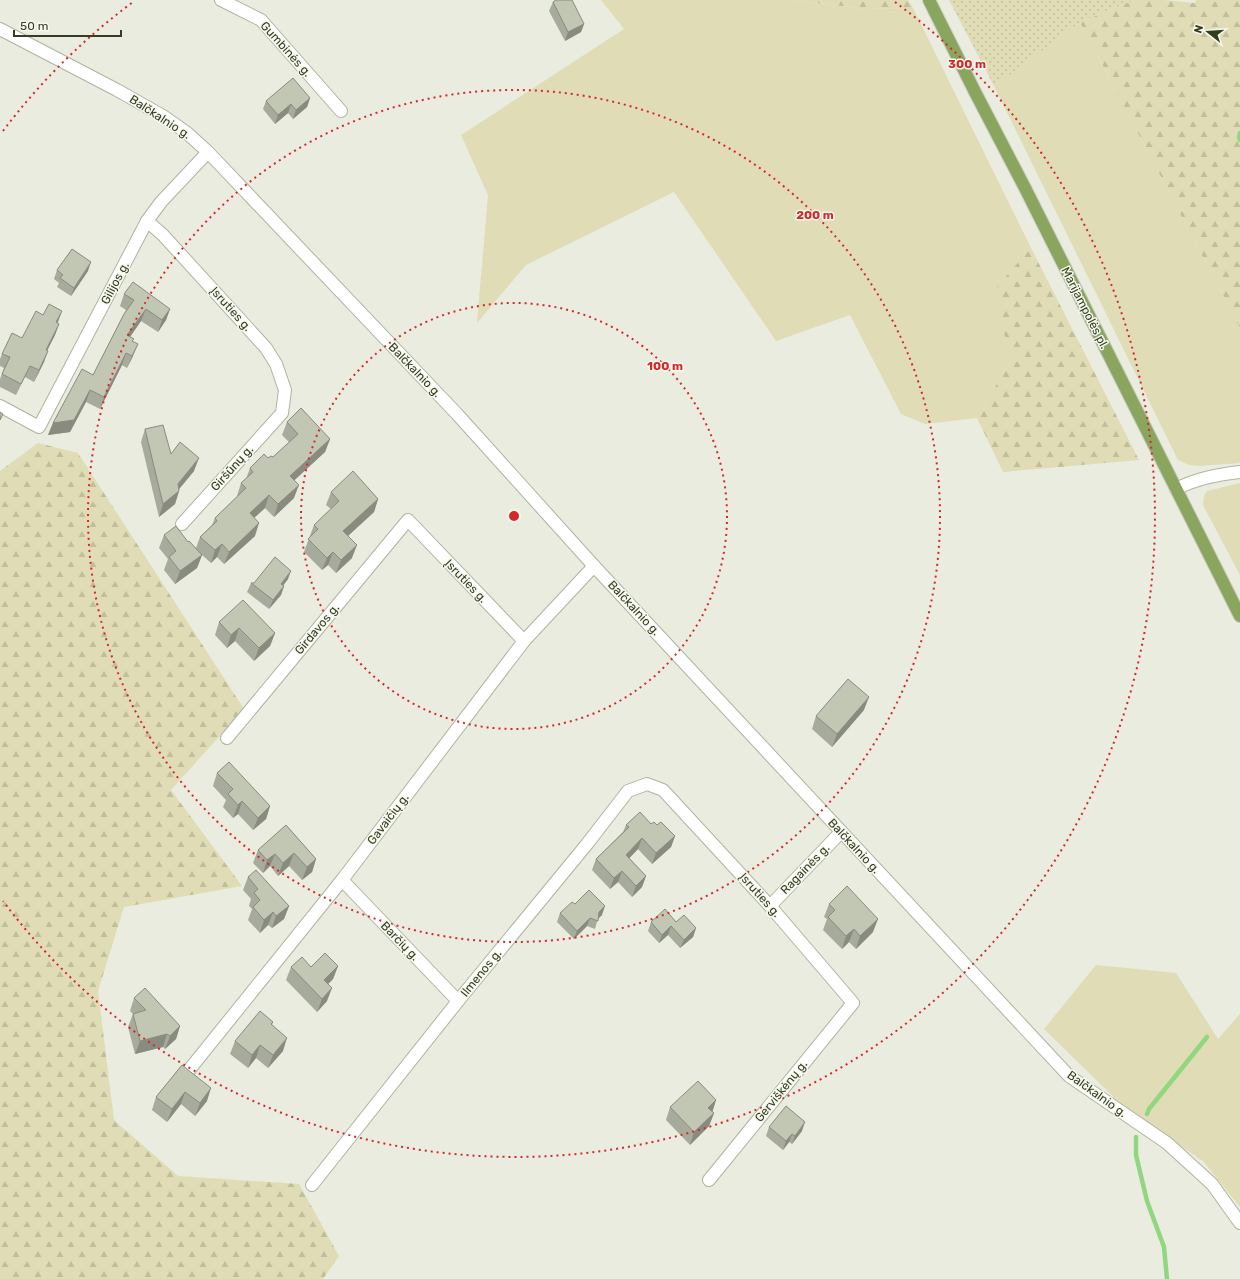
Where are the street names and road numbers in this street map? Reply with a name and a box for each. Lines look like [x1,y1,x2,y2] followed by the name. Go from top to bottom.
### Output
[258,19,314,79] street label: Gumbinės g.
[127,92,193,142] street label: Balčkalnio g.
[98,259,132,307] street label: Gilijos g.
[1058,265,1112,351] street label: Marijampolės pl.
[207,284,255,334] street label: Įsruties g.
[386,340,444,400] street label: Balčkalnio g.
[208,442,256,494] street label: Giršūnų g.
[442,556,490,606] street label: Įsruties g.
[605,578,663,638] street label: Balčkalnio g.
[292,601,342,657] street label: Girdavos g.
[364,791,412,847] street label: Gavaičių g.
[825,816,883,876] street label: Balčkalnio g.
[778,841,832,897] street label: Ragainės g.
[736,870,784,920] street label: Įsruties g.
[378,919,422,963] street label: Barčių g.
[458,946,504,1000] street label: Ilmenos g.
[752,1057,810,1125] street label: Gerviškėnų g.
[1065,1068,1129,1120] street label: Balčkalnio g.

